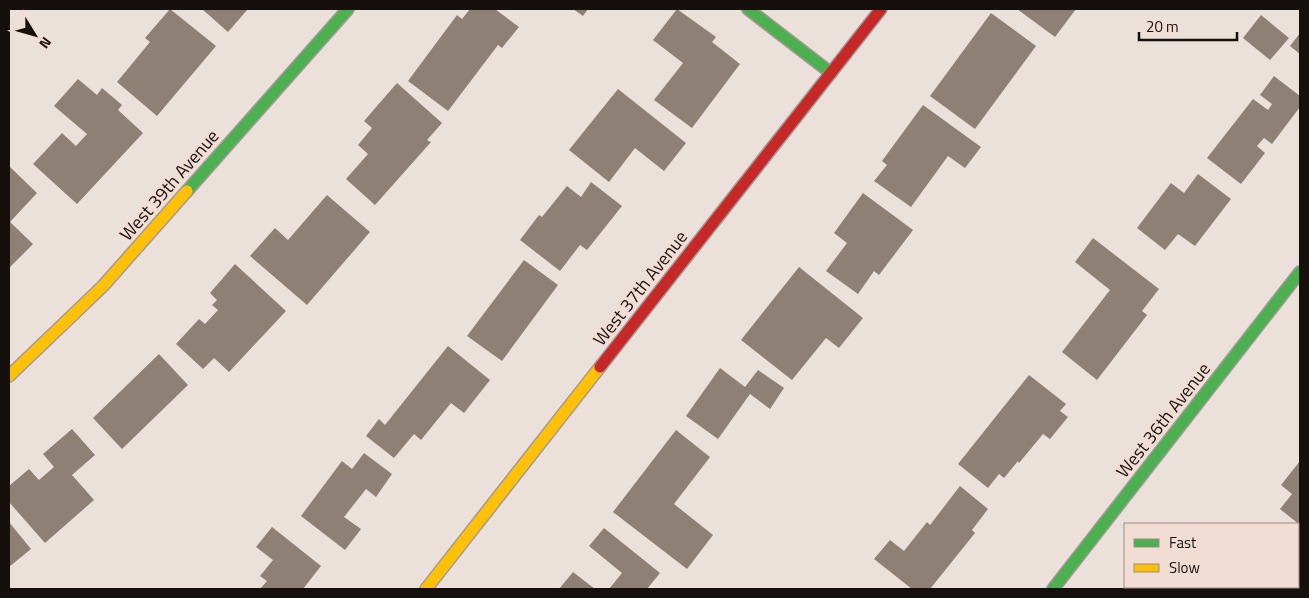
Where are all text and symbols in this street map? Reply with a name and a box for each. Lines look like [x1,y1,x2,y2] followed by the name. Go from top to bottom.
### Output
[10,10,60,60] north arrow
[1139,10,1236,42] scale bar
[1146,15,1179,38] text: 20 m
[34,33,57,53] text: N
[113,123,225,247] street label: West 39th Avenue
[586,225,694,351] street label: West 37th Avenue
[1109,357,1217,483] street label: West 36th Avenue
[1124,523,1299,588] legend
[1169,531,1197,554] text: Fast
[1169,556,1200,579] text: Slow

